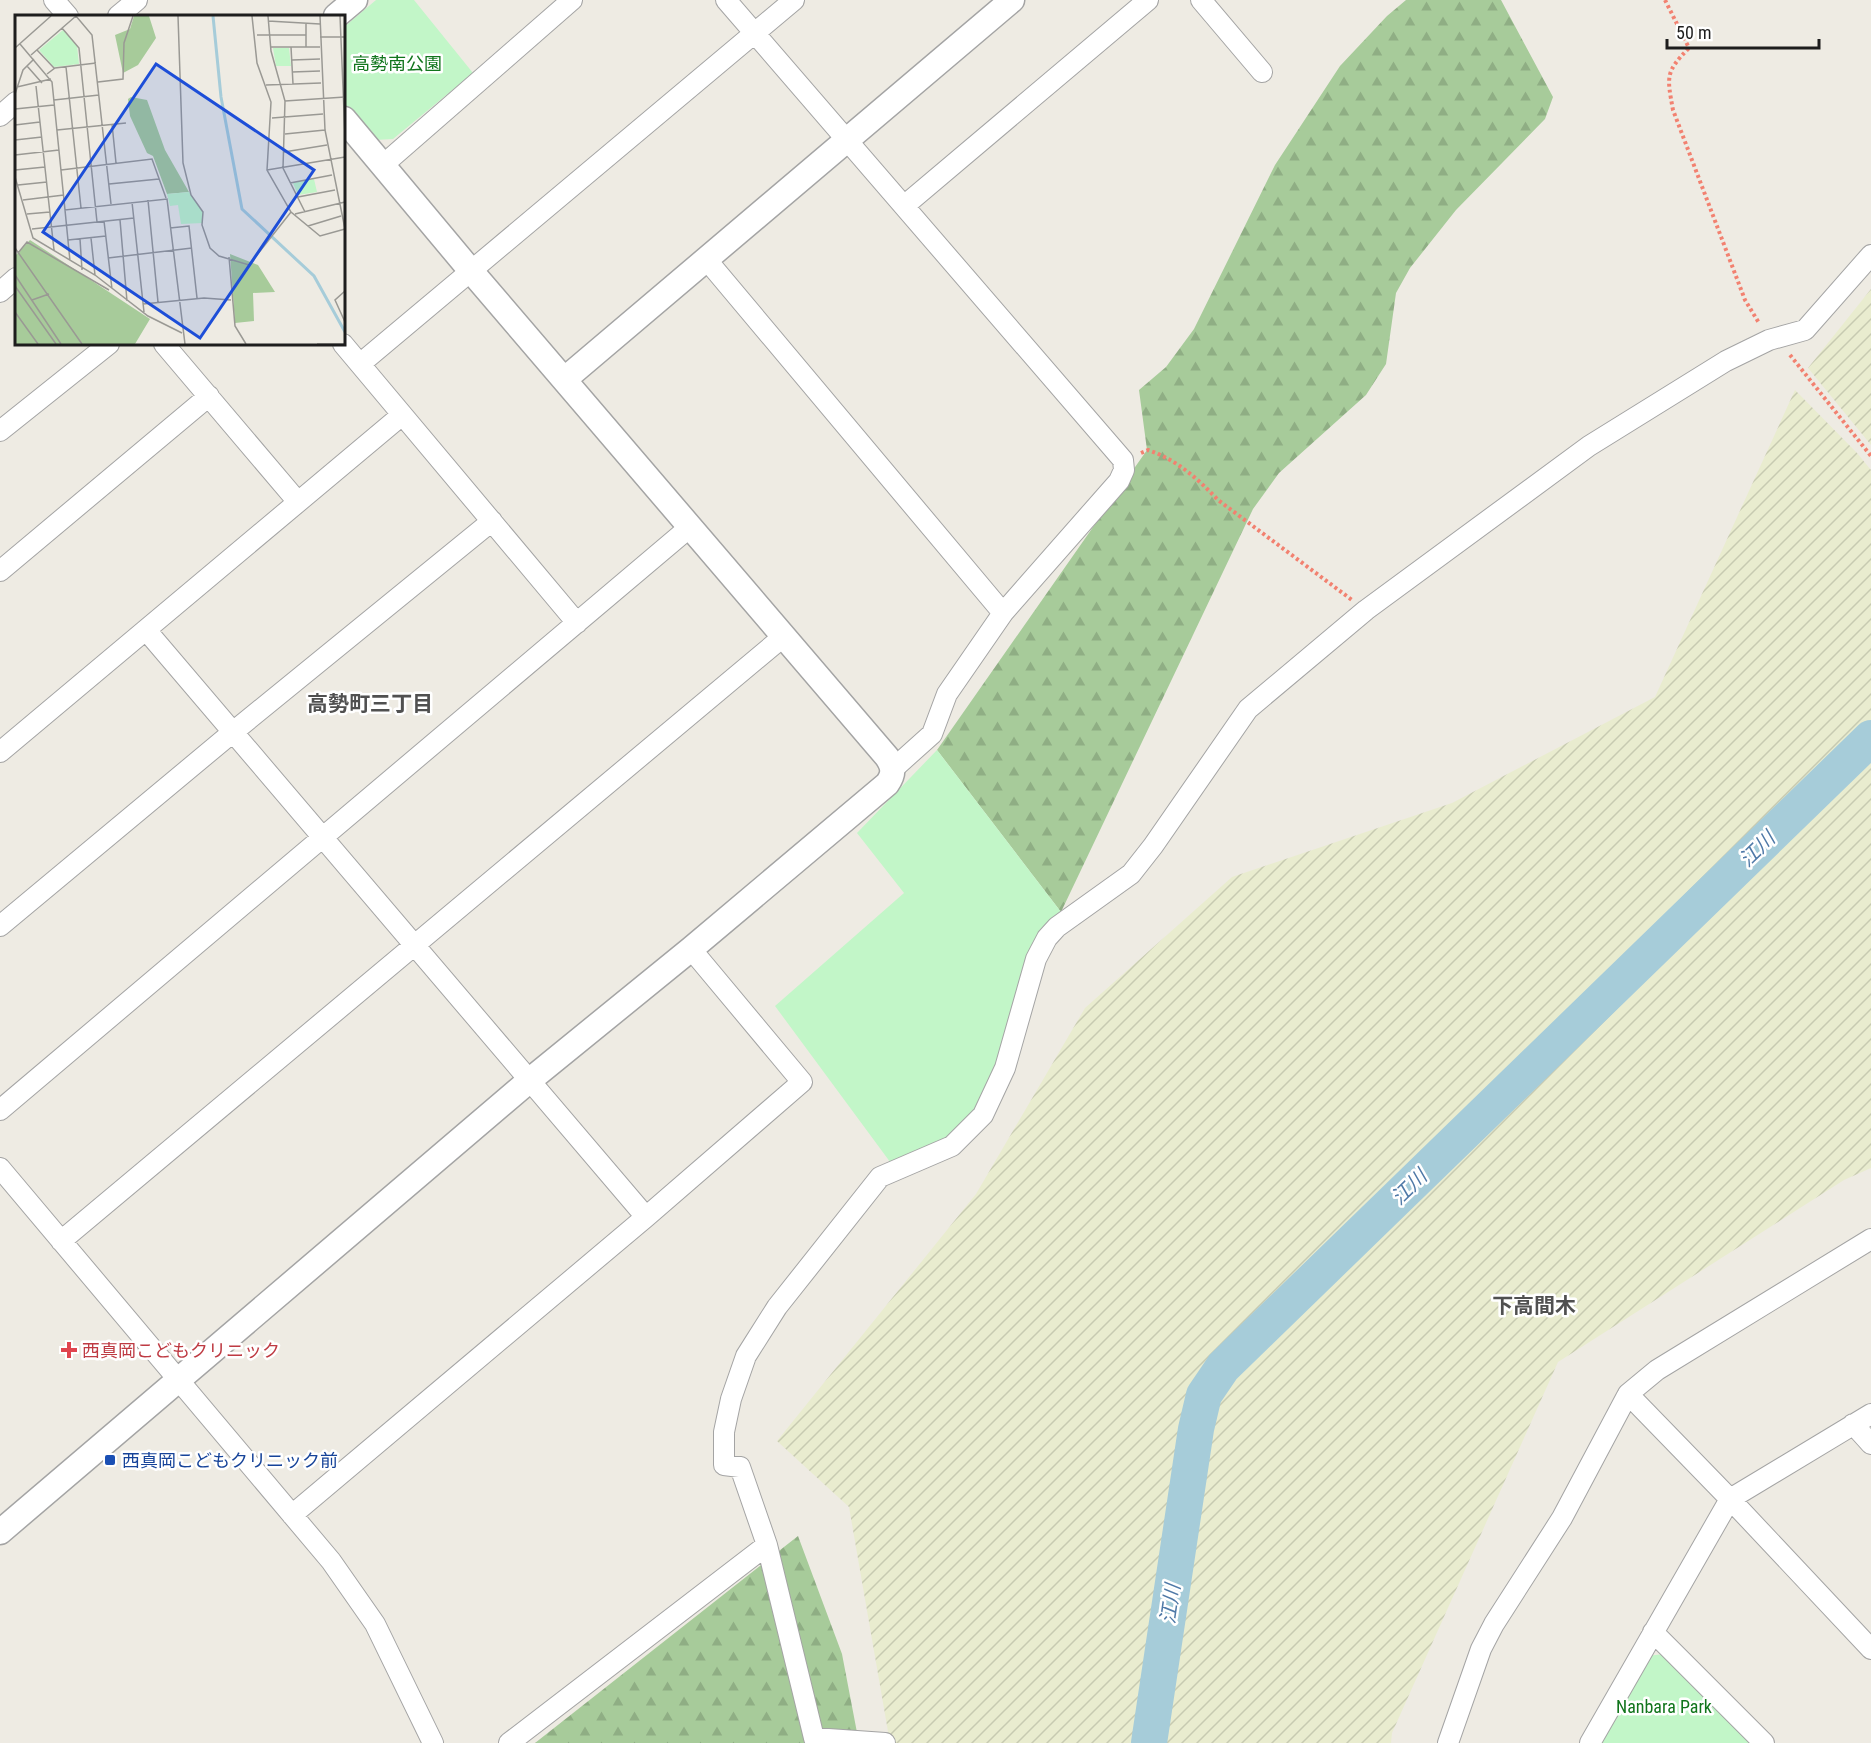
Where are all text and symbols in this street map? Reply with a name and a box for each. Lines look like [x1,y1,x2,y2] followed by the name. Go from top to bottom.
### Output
[1667,12,1818,50] scale bar
[15,15,345,345] inset map
[1676,22,1711,43] text: 50 m
[352,53,442,74] park label: 高勢南公園
[307,692,433,716] district label: 高勢町三丁目
[1734,825,1781,872] water label: 江川
[1386,1163,1433,1210] water label: 江川
[1492,1294,1576,1318] district label: 下高間木
[82,1340,280,1361] place label: 西真岡こどもクリニック
[60,1341,78,1359] marker: 西真岡こどもクリニック
[122,1450,338,1471] place label: 西真岡こどもクリニック前
[103,1453,117,1467] marker: 西真岡こどもクリニック前
[1155,1581,1185,1625] water label: 江川
[1616,1696,1712,1717] park label: Nanbara Park

